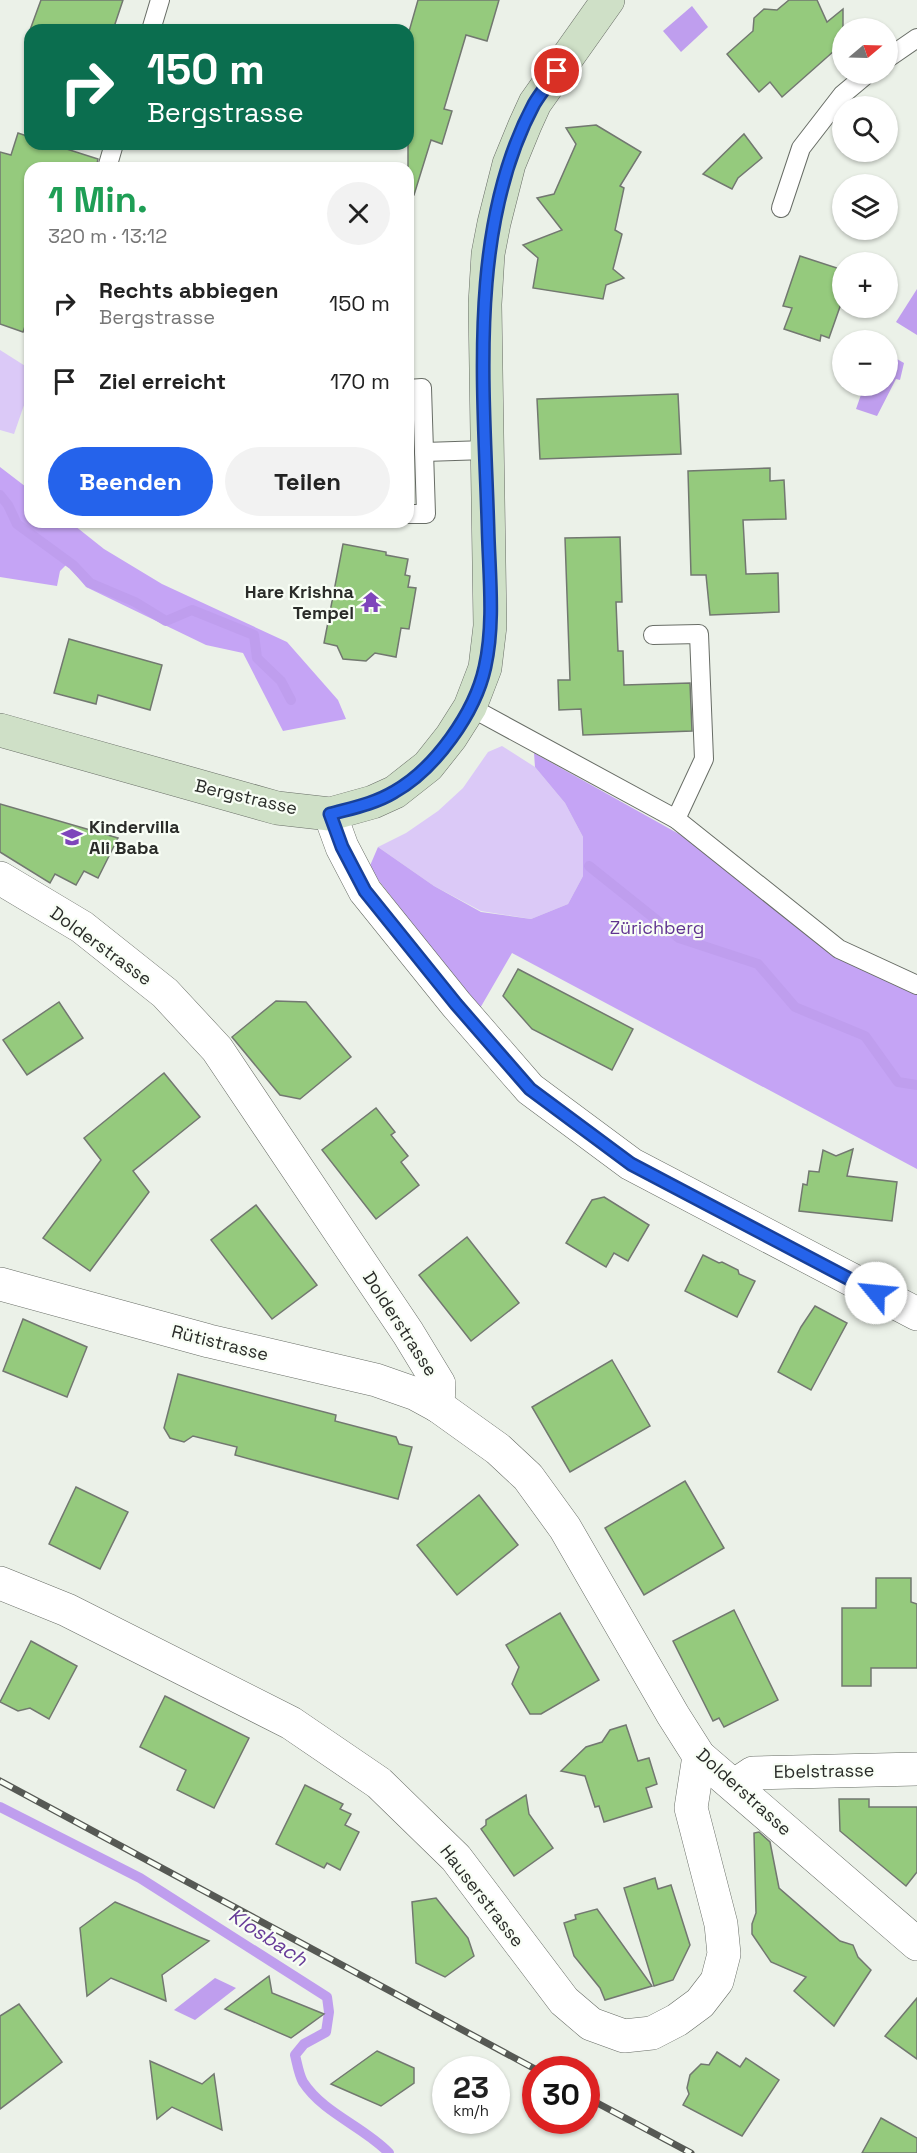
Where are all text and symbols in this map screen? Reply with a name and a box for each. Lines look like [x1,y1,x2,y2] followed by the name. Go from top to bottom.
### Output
[832,18,898,84] north arrow
[832,18,898,396] map controls
[147,43,265,96] text: 150 m
[531,45,582,96] pin
[48,48,126,126] icon: right
[540,54,573,87] icon: arrive
[147,95,304,130] text: Bergstrasse
[832,96,898,162] button: search
[832,174,898,240] button: layers
[48,177,148,223] text: 1 Min.
[327,182,390,245] button: close
[48,223,167,249] text: 320 m · 13:12
[832,252,898,318] button: +
[99,276,279,304] text: Rechts abbiegen
[48,287,81,320] icon: right
[329,289,390,317] text: 150 m
[99,304,215,330] text: Bergstrasse
[832,330,898,396] button: −
[48,365,81,398] icon: arrive
[99,367,226,395] text: Ziel erreicht
[330,367,390,395] text: 170 m
[48,447,213,516] button: Beenden
[225,447,390,516] button: Teilen
[245,580,355,624] place label: Hare Krishna Tempel
[359,590,383,614] temple icon: Hare Krishna Tempel
[193,774,300,819] street label: Bergstrasse
[89,815,180,859] place label: Kindervilla Ali Baba
[60,825,84,849] school or university icon: Kindervilla Ali Baba
[46,901,157,990] street label: Dolderstrasse
[610,916,704,939] park label: Zürichberg
[844,1261,908,1325] position arrow
[358,1267,443,1380] street label: Dolderstrasse
[169,1319,271,1366] street label: Rütistrasse
[692,1743,797,1840] street label: Dolderstrasse
[773,1758,875,1783] street label: Ebelstrasse
[435,1840,530,1951] street label: Hauserstrasse
[224,1902,313,1972] water label: Klosbach
[522,2056,600,2134] speed limit sign: 30
[453,2068,489,2107] text: 23
[453,2101,489,2120] text: km/h

